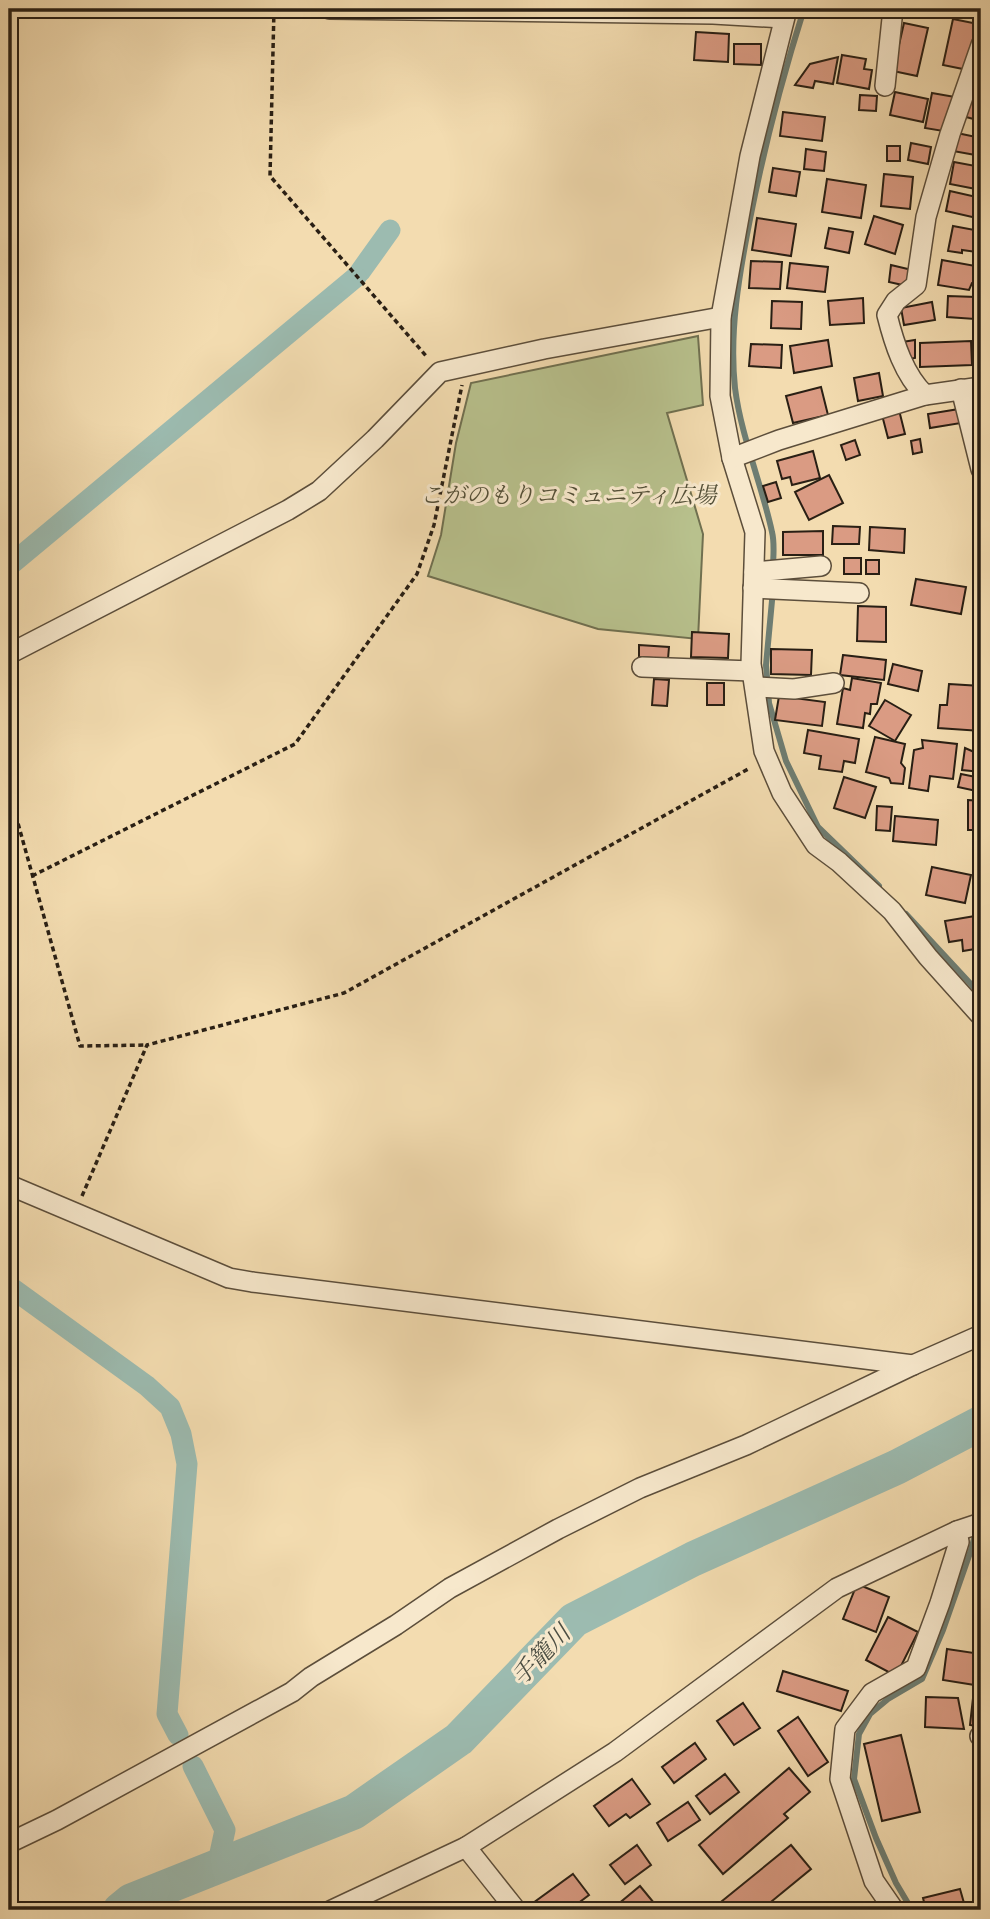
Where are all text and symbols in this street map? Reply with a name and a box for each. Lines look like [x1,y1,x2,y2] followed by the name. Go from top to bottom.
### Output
[420,481,718,510] park label: こがのもりコミュニティ広場
[505,1617,580,1692] water label: 手籠川

